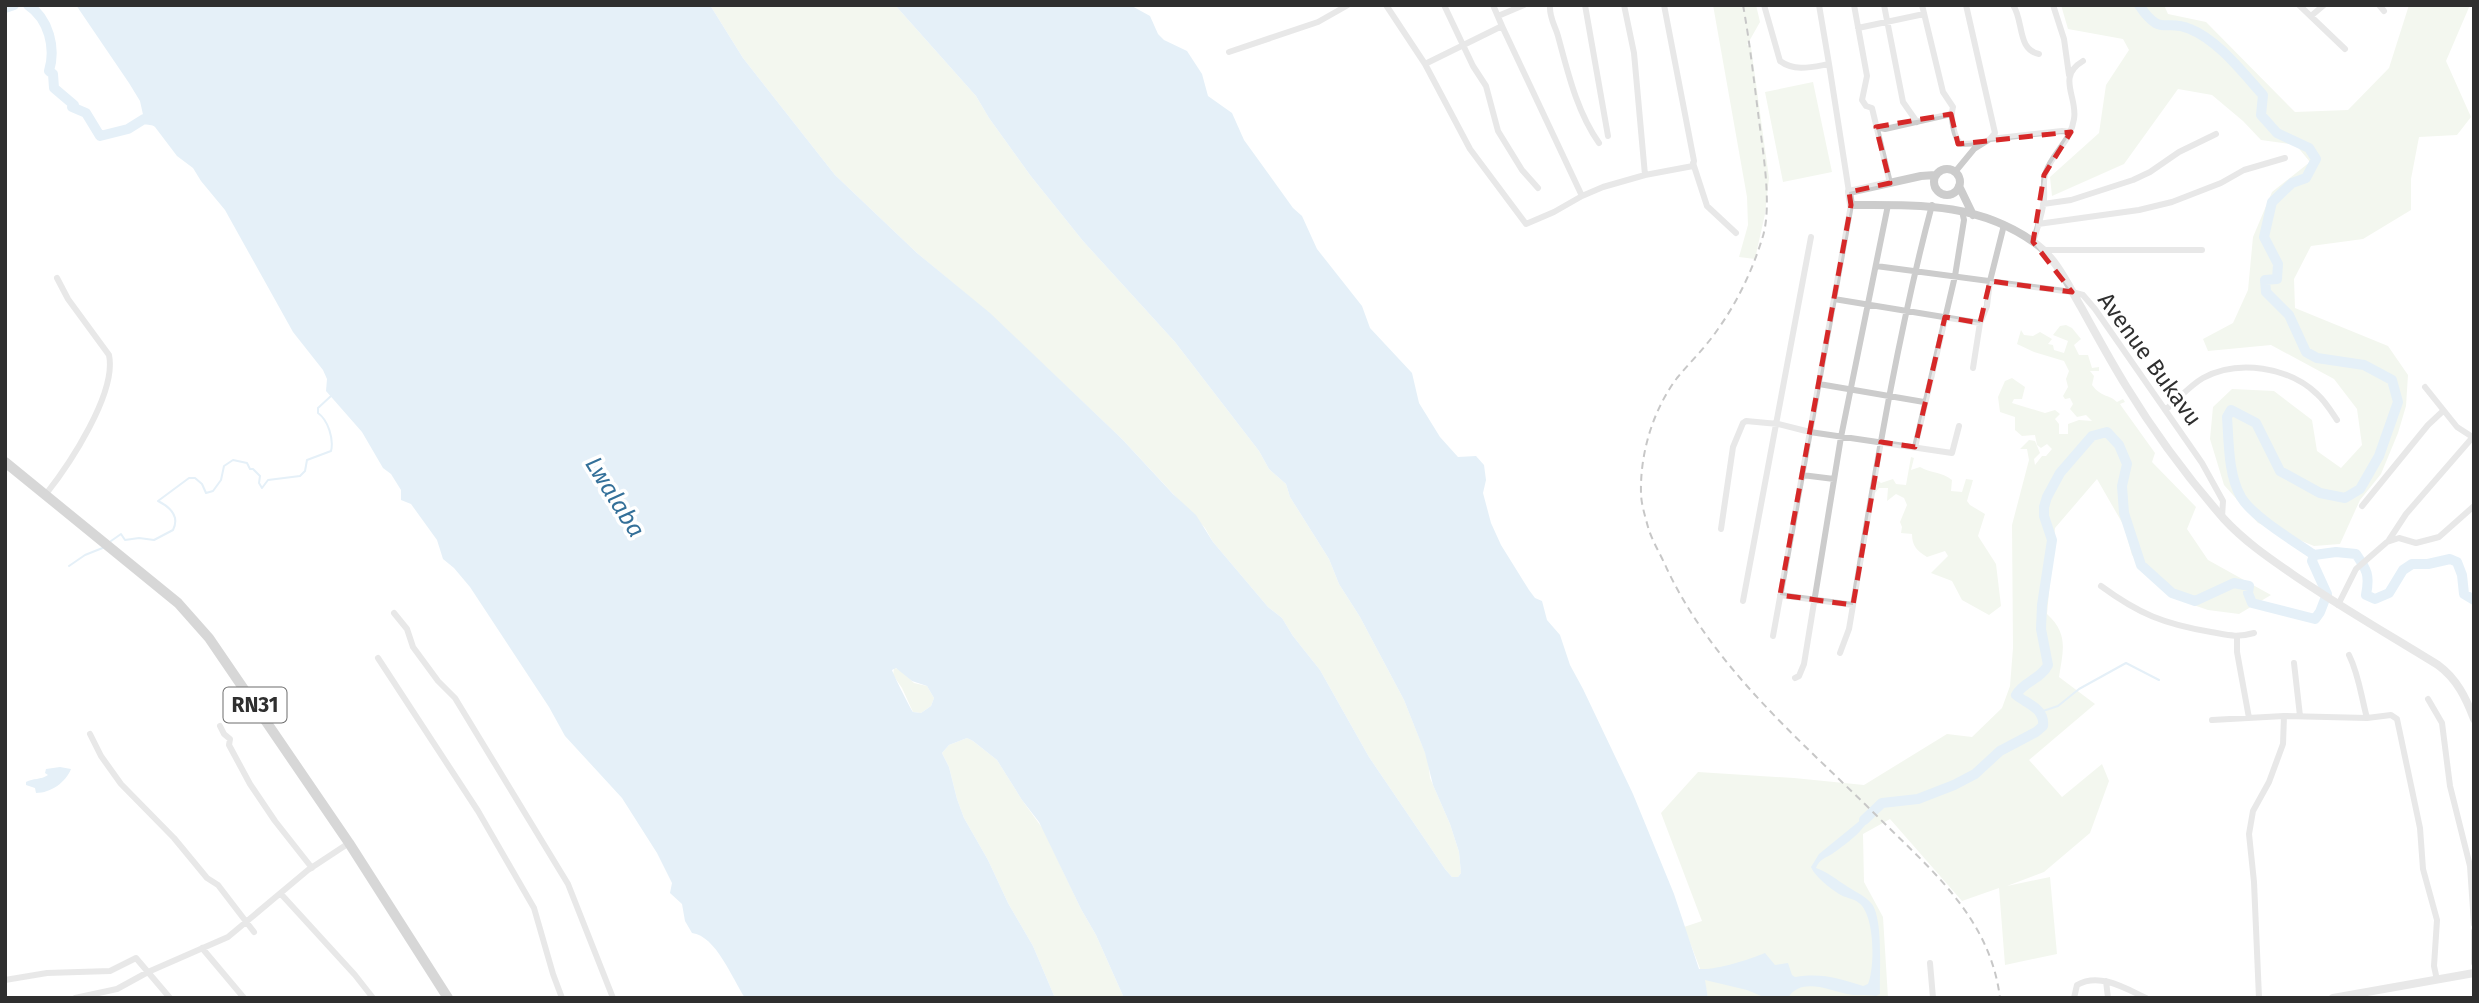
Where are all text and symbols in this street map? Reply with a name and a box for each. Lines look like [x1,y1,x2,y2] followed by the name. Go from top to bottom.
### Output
[2092,287,2208,431] street label: Avenue Bukavu
[579,452,651,542] water label: Lwalaba
[224,688,286,722] road number: RN31

